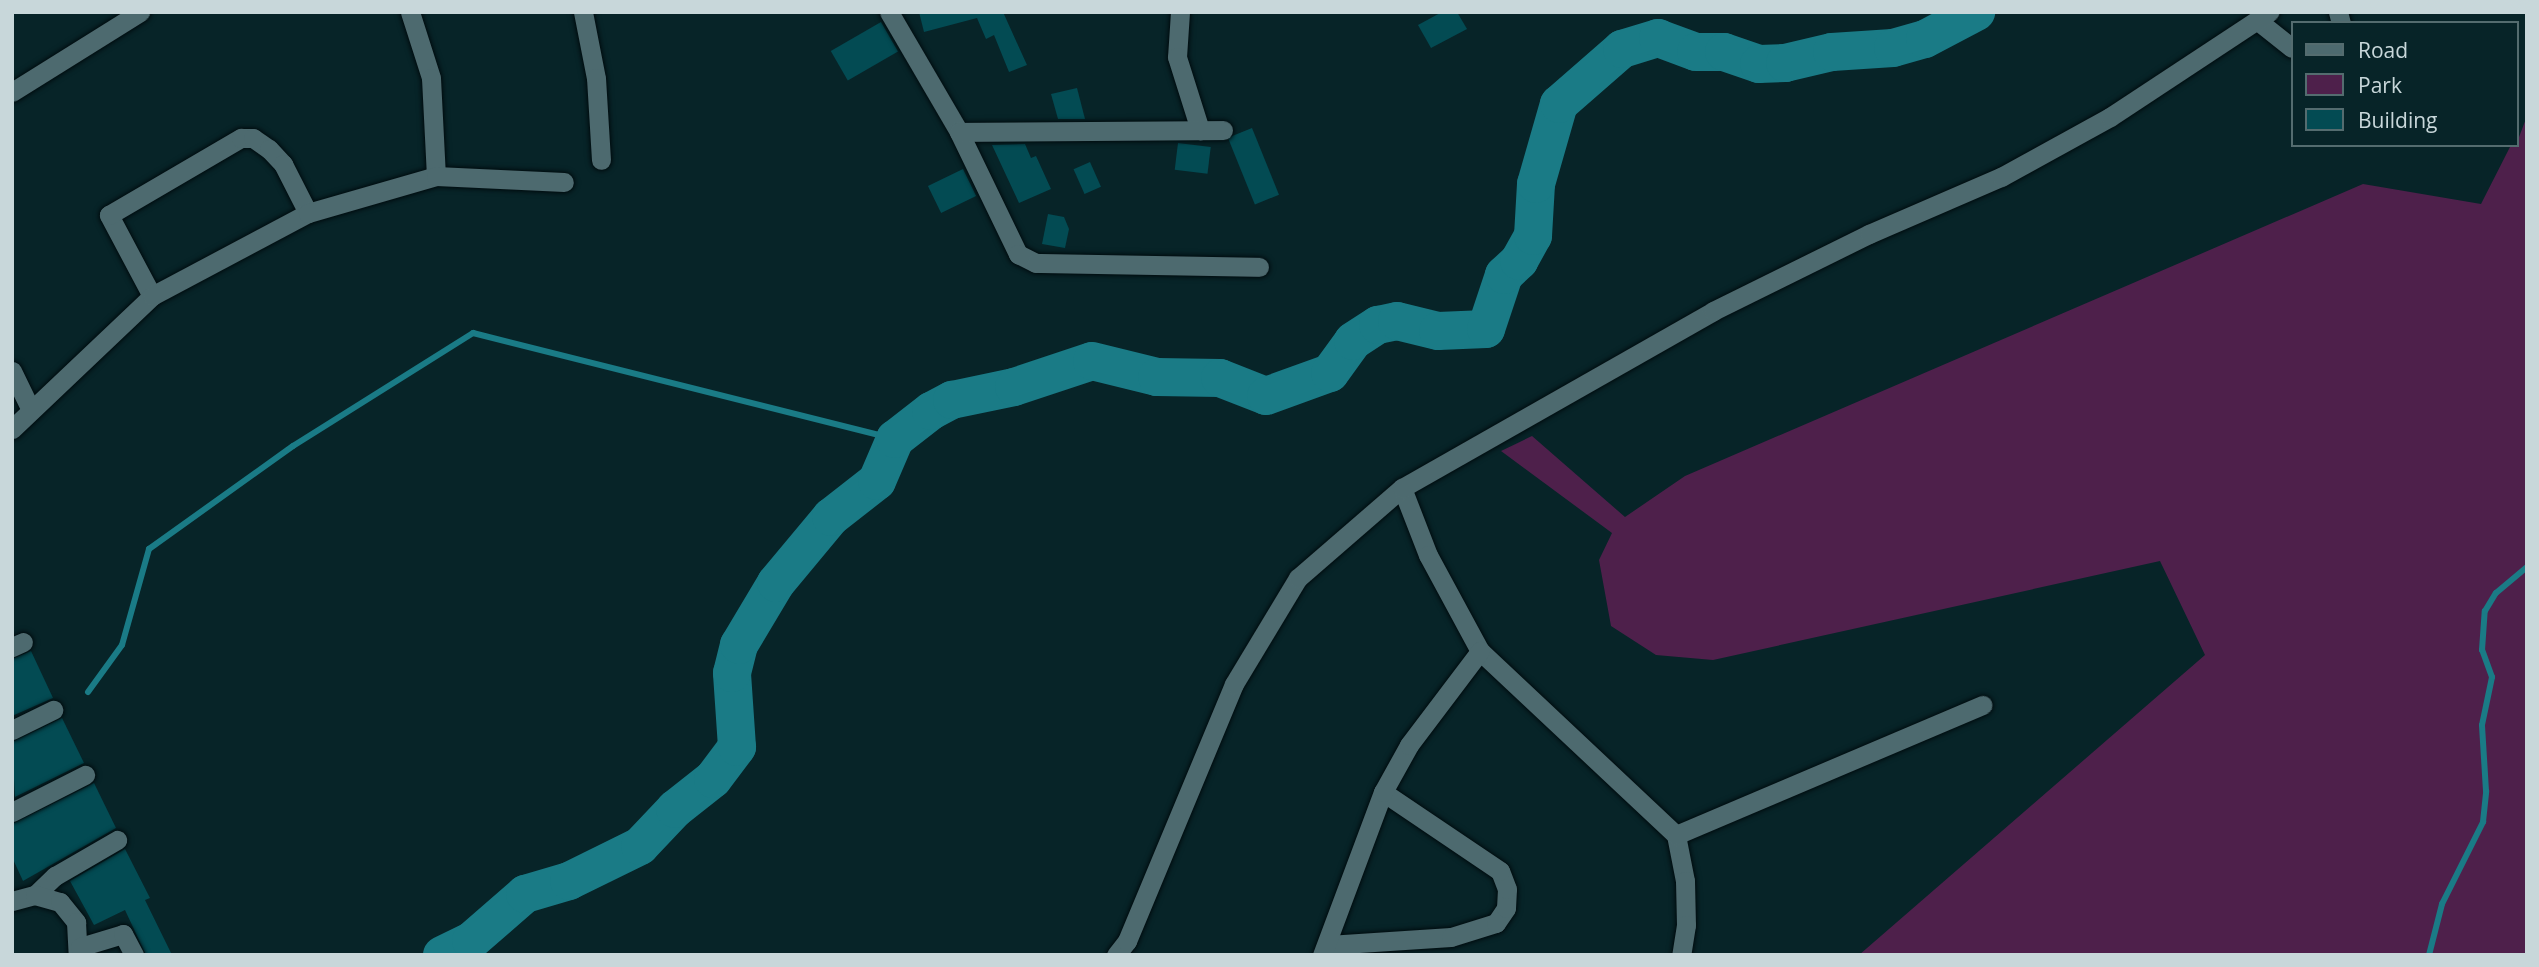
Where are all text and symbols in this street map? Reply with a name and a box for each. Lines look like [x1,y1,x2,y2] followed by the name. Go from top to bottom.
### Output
[2290,21,2518,147] legend
[2358,36,2408,64] text: Road
[2358,71,2402,99] text: Park
[2358,106,2437,134] text: Building

